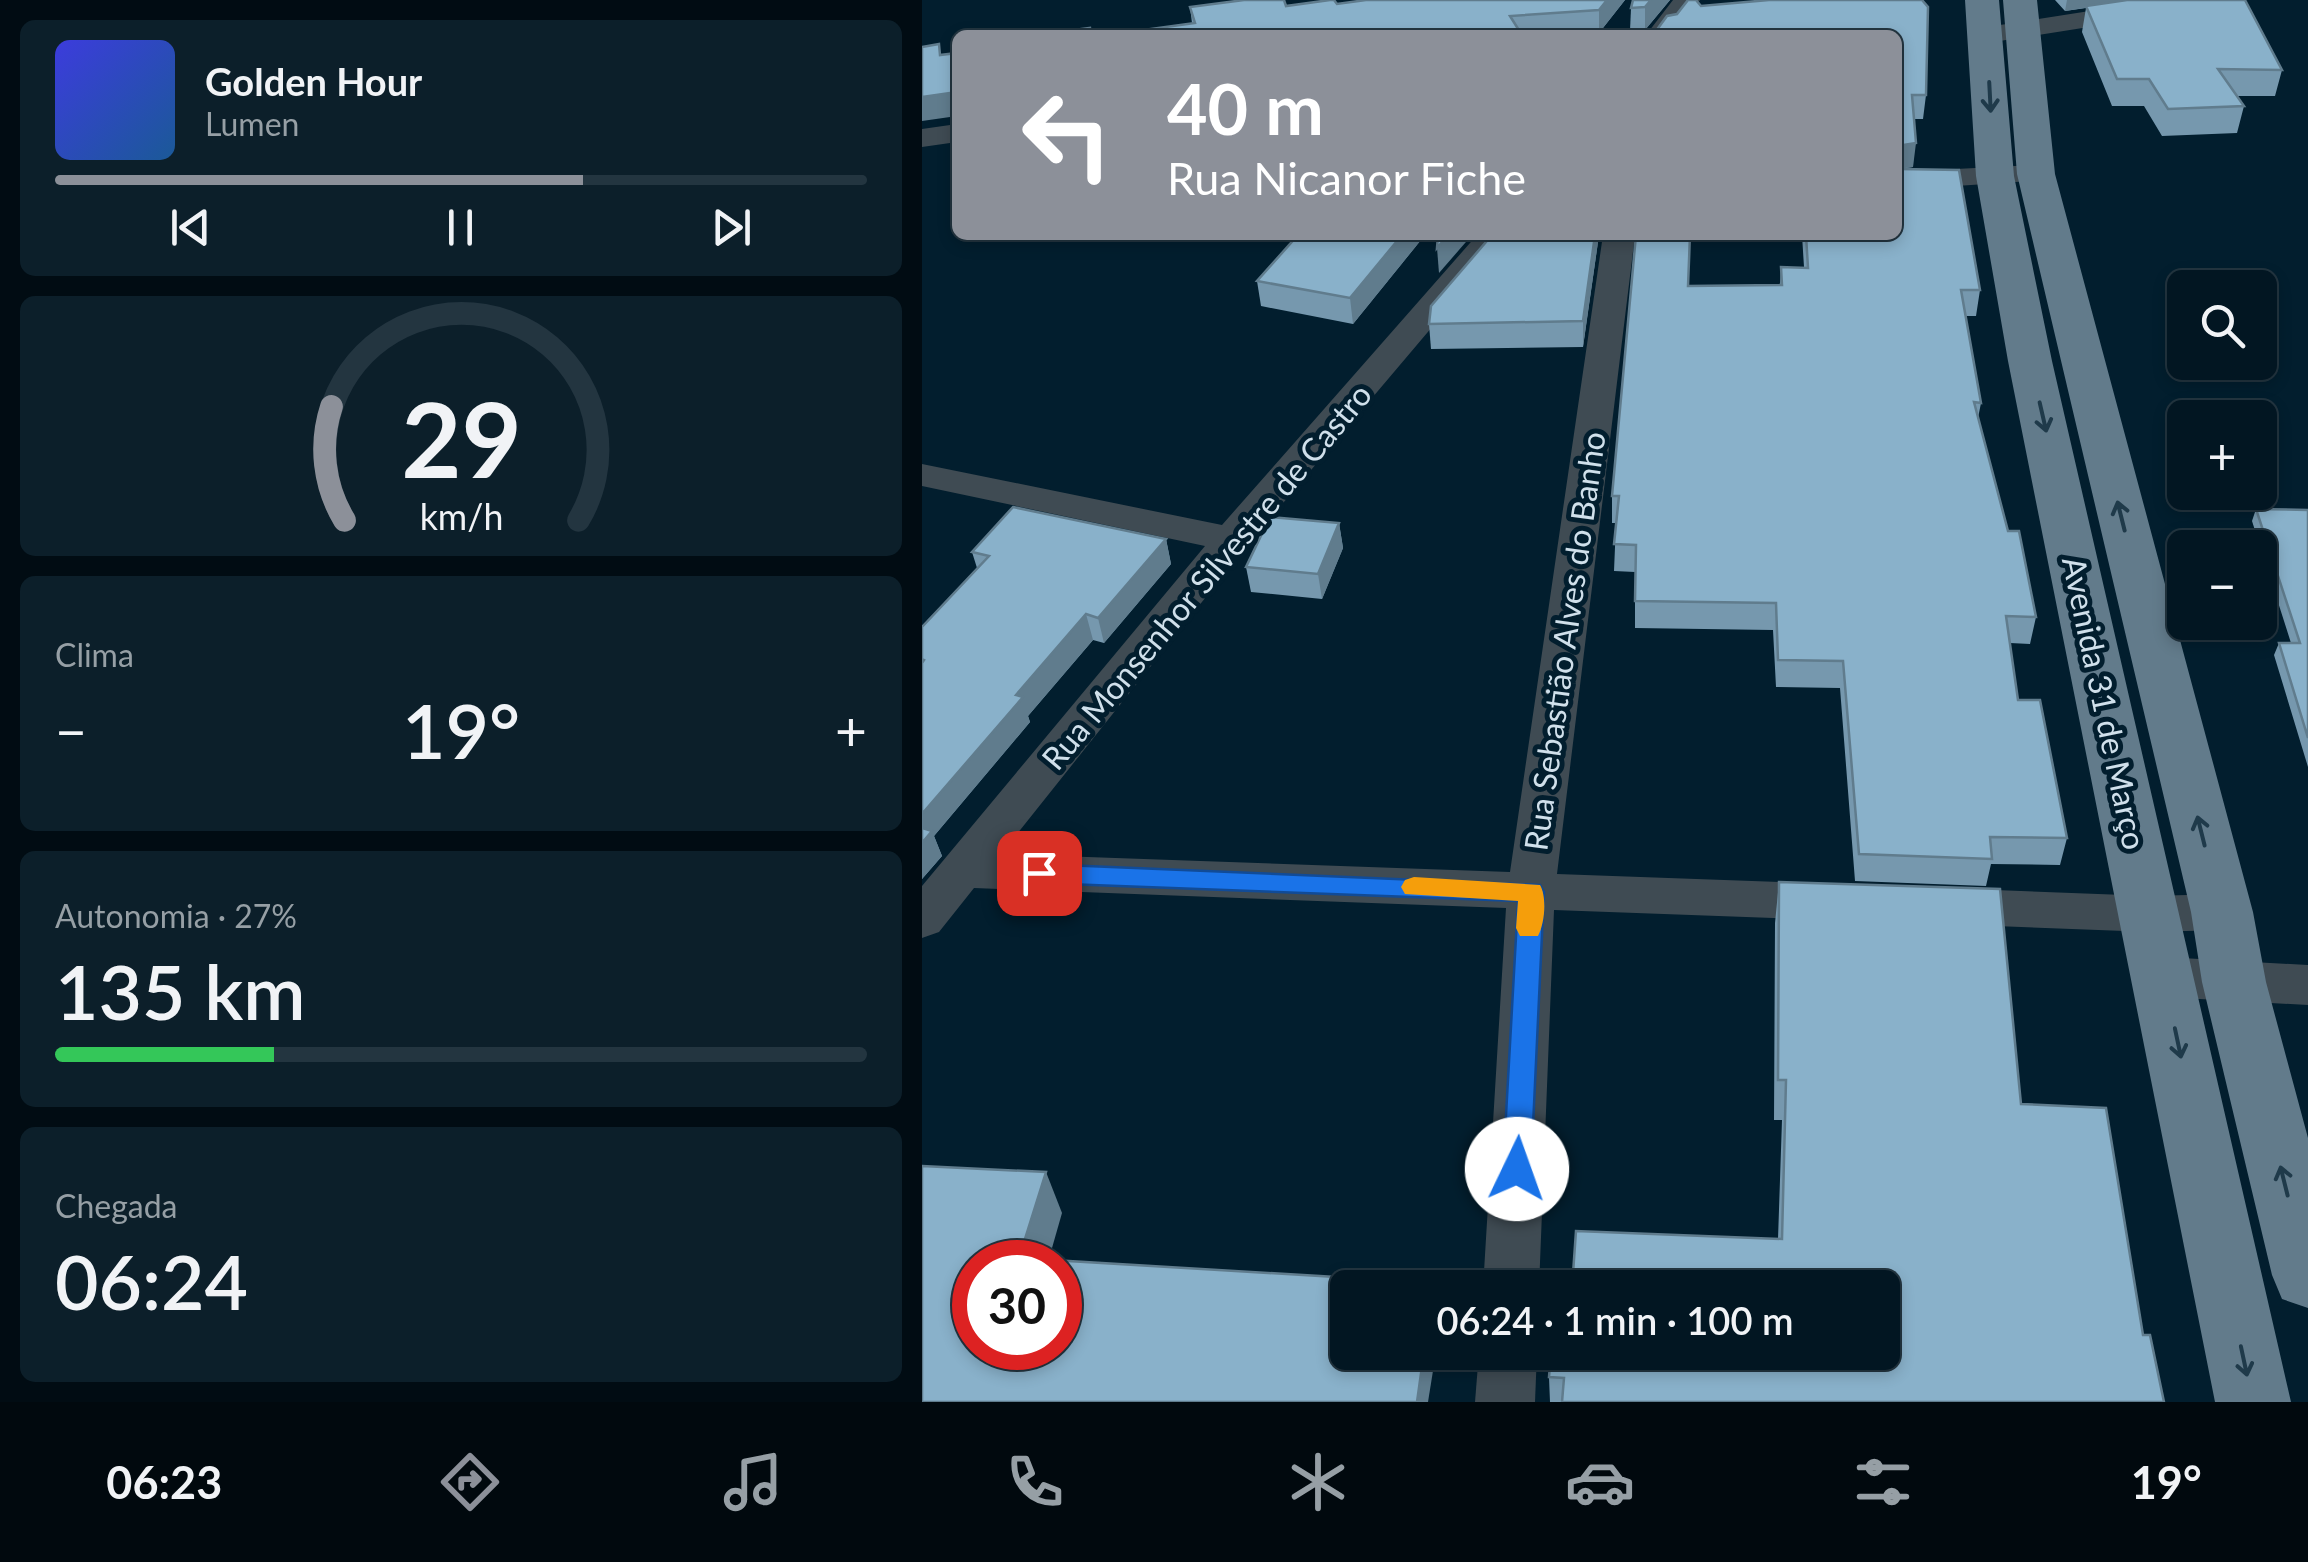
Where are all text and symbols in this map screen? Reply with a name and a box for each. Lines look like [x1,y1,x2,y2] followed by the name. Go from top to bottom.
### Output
[205,58,422,104] text: Golden Hour
[1167,66,1324,150] text: 40 m
[1002,70,1132,200] icon: left
[1981,80,2000,112] one-way arrow
[205,104,299,143] text: Lumen
[1167,151,1526,205] text: Rua Nicanor Fiche
[163,200,218,255] icon: previous
[433,200,488,255] icon: pause
[704,200,759,255] icon: next
[2167,270,2277,640] map controls
[2167,270,2277,380] button: search
[401,375,521,500] text: 29
[1033,375,1379,777] street label: Rua Monsenhor Silvestre de Castro
[2034,400,2053,432] one-way arrow
[2167,400,2277,510] button: +
[1515,429,1613,853] street label: Rua Sebastião Alves do Banho
[419,495,503,538] text: km/h
[2110,501,2129,532] one-way arrow
[2167,530,2277,640] button: −
[2055,553,2155,853] street label: Avenida 31 de Março
[55,635,134,674] text: Clima
[402,685,520,775] text: 19°
[55,697,87,763] text: −
[835,697,867,763] text: +
[2191,816,2209,848] one-way arrow
[997,831,1082,916] pin
[1012,846,1067,901] icon: arrive
[55,896,297,935] text: Autonomia · 27%
[55,946,306,1036] text: 135 km
[2169,1026,2188,1058] one-way arrow
[1465,1117,1569,1221] position arrow
[2273,1166,2292,1197] one-way arrow
[55,1186,178,1225] text: Chegada
[55,1236,248,1326] text: 06:24
[952,1240,1082,1370] speed limit sign: 30
[1437,1297,1793,1343] text: 06:24 · 1 min · 100 m
[2236,1344,2254,1376] one-way arrow
[435,1447,505,1517] icon: directions
[718,1447,788,1517] icon: music
[1000,1447,1070,1517] icon: phone
[1283,1447,1353,1517] icon: climate
[1565,1447,1635,1517] icon: car
[1848,1447,1918,1517] icon: filters
[106,1455,222,1509] text: 06:23
[2131,1455,2202,1509] text: 19°

